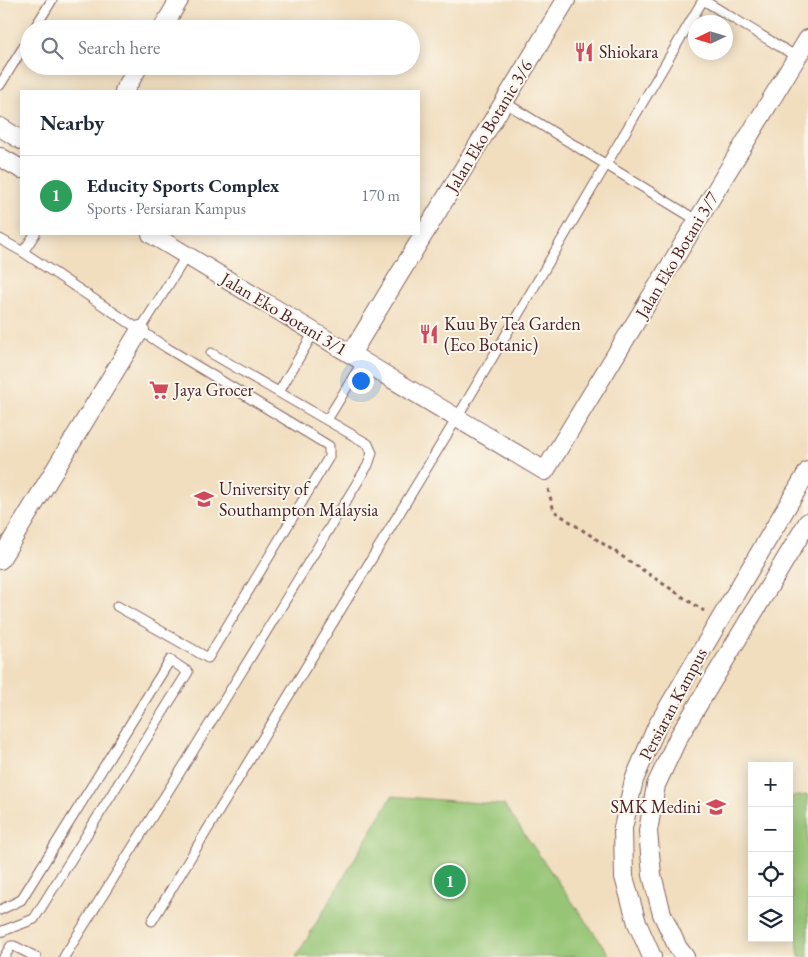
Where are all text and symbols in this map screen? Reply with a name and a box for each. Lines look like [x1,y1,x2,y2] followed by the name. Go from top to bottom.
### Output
[688,15,733,60] north arrow
[20,20,420,75] search box
[38,34,66,62] icon: search
[78,35,160,60] text: Search here
[599,40,659,63] place label: Shiokara
[573,41,595,63] restaurant icon: Shiokara
[439,55,537,198] street label: Jalan Eko Botanic 3/6
[40,109,104,136] text: Nearby
[87,173,279,198] text: Educity Sports Complex
[52,185,60,206] text: 1
[361,185,400,206] text: 170 m
[629,187,724,324] street label: Jalan Eko Botani 3/7
[87,198,246,219] text: Sports · Persiaran Kampus
[215,266,352,360] street label: Jalan Eko Botani 3/1
[444,312,581,356] place label: Kuu By Tea Garden (Eco Botanic)
[418,323,440,345] restaurant icon: Kuu By Tea Garden (Eco Botanic)
[348,368,374,394] your location
[172,378,254,401] place label: Jaya Grocer
[148,379,170,401] supermarket icon: Jaya Grocer
[219,477,379,521] place label: University of Southampton Malaysia
[193,488,215,510] school or university icon: University of Southampton Malaysia
[633,644,712,764] street label: Persiaran Kampus
[748,762,793,942] map controls
[748,762,793,807] button: +
[610,795,702,818] place label: SMK Medini
[705,796,727,818] school or university icon: SMK Medini
[748,807,793,852] button: −
[748,852,793,897] button: locate
[434,862,466,900] pin: 1
[748,897,793,942] button: layers

